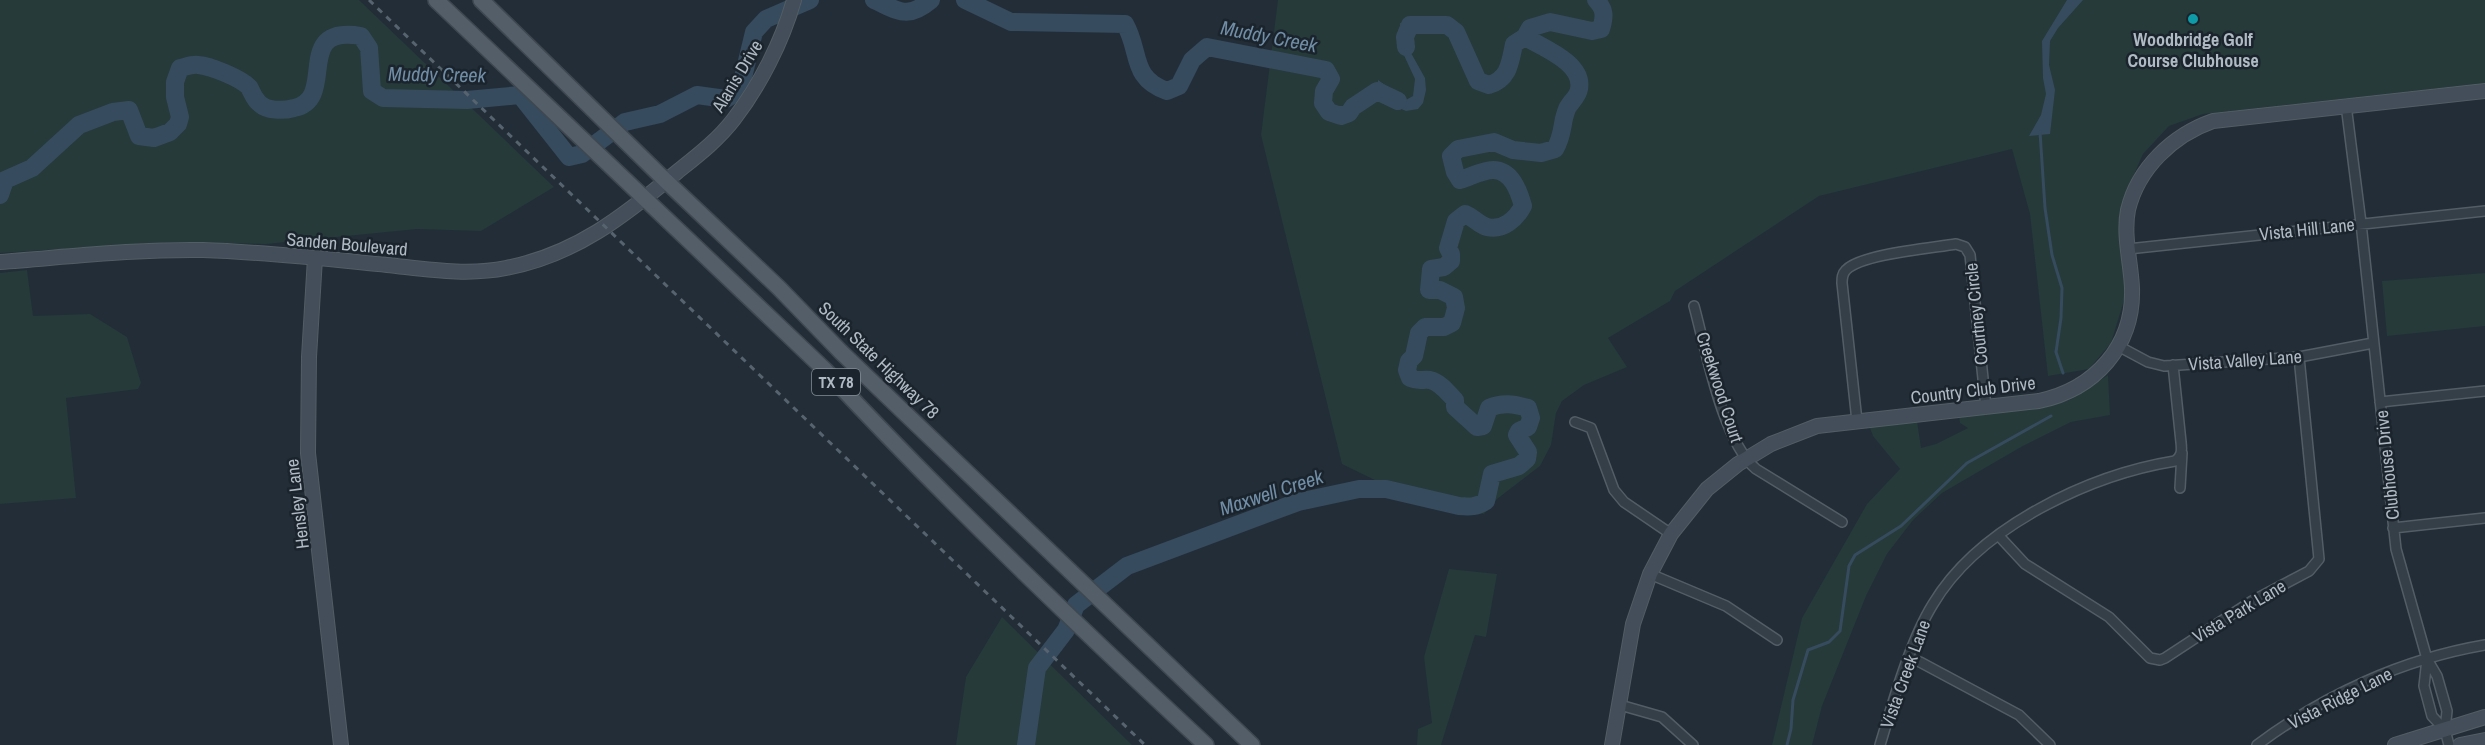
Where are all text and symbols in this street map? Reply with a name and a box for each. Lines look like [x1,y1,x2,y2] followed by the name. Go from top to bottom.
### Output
[2186,12,2200,26] marker: Woodbridge Golf Course Clubhouse
[1219,13,1320,59] water label: Muddy Creek
[2127,27,2259,73] place label: Woodbridge Golf Course Clubhouse
[705,35,768,118] street label: Alanis Drive
[388,60,487,88] water label: Muddy Creek
[2258,212,2356,246] street label: Vista Hill Lane
[285,226,409,262] street label: Sanden Boulevard
[1958,262,1994,366] street label: Courtney Circle
[813,296,945,424] street label: South State Highway 78
[1690,329,1750,445] street label: Creekwood Court
[2187,344,2303,376] street label: Vista Valley Lane
[812,369,860,395] road number: TX 78
[1909,370,2037,410] street label: Country Club Drive
[2369,409,2405,521] street label: Clubhouse Drive
[279,458,315,550] street label: Hensley Lane
[1216,462,1327,521] water label: Maxwell Creek
[2188,573,2290,649] street label: Vista Park Lane
[1874,616,1936,732] street label: Vista Creek Lane
[2284,661,2396,735] street label: Vista Ridge Lane

